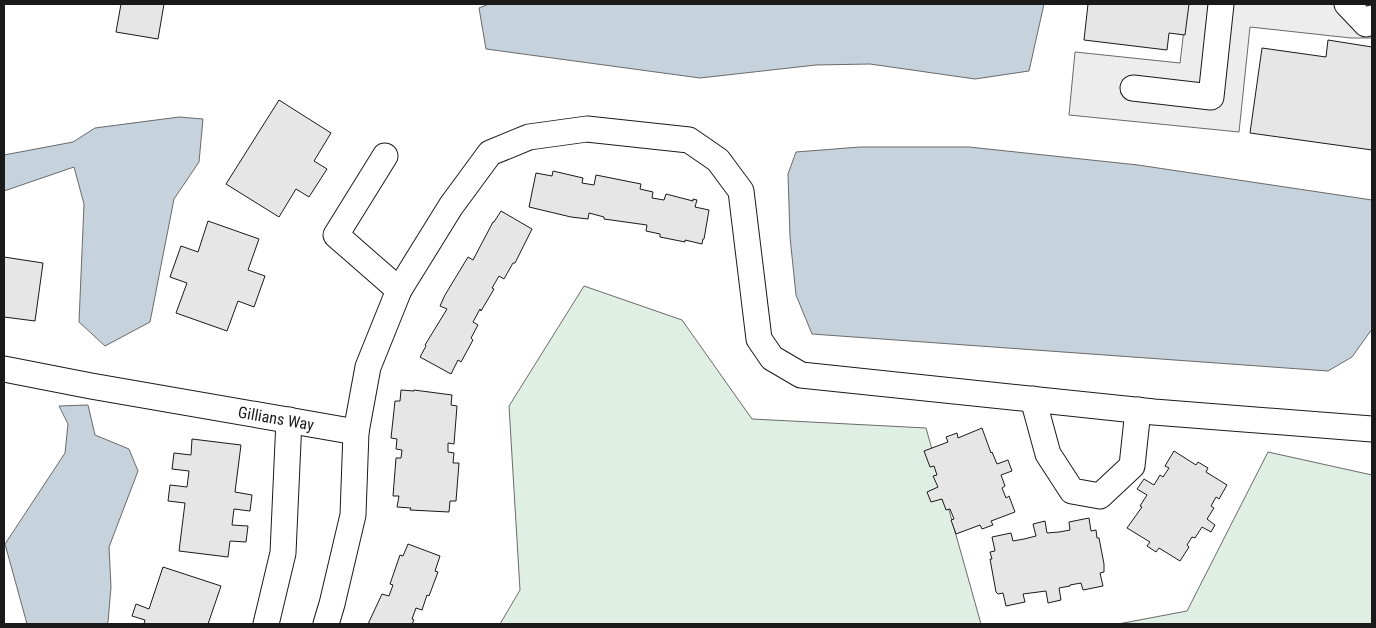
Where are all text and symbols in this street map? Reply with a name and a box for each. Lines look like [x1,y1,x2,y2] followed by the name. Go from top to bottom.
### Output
[237,402,316,435] street label: Gillians Way

